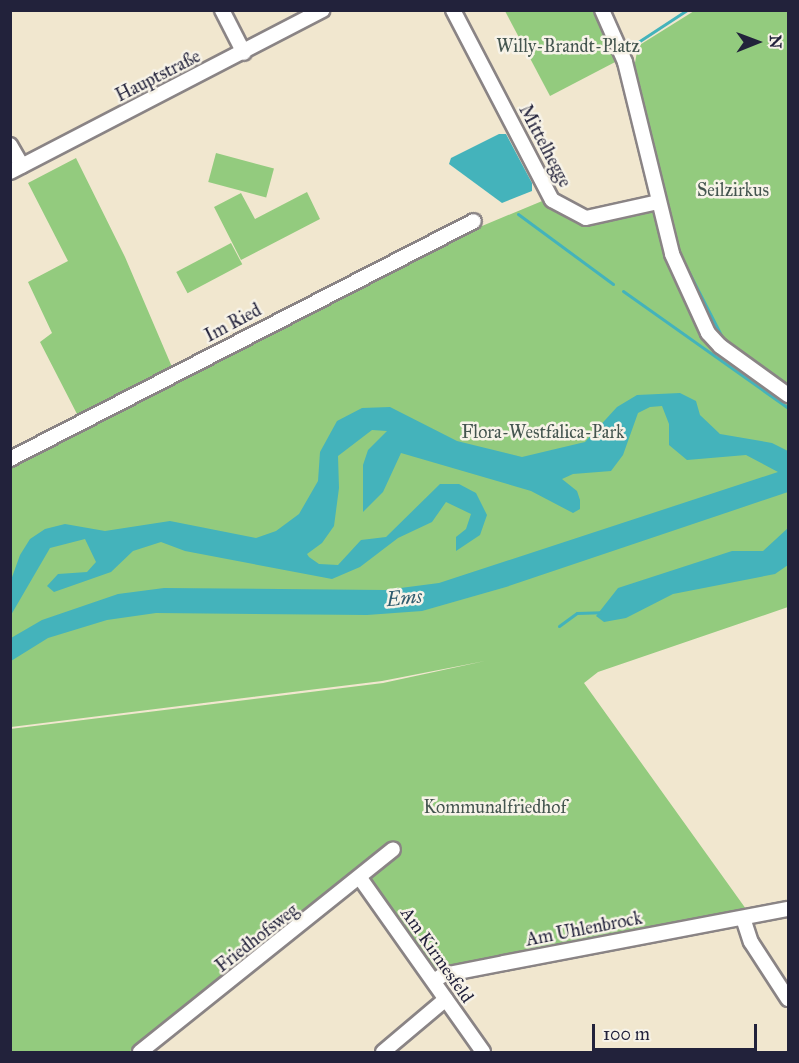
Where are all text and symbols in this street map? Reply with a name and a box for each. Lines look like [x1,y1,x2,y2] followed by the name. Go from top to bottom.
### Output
[727,12,787,72] north arrow
[496,35,640,57] park label: Willy-Brandt-Platz
[766,35,785,49] text: N
[112,45,204,107] street label: Hauptstraße
[514,101,576,191] street label: Mittelhegge
[697,179,769,201] park label: Seilzirkus
[201,299,265,347] street label: Im Ried
[462,421,624,443] park label: Flora-Westfalica-Park
[385,584,423,612] water label: Ems
[424,796,566,818] park label: Kommunalfriedhof
[211,899,303,977] street label: Friedhofsweg
[396,903,478,1007] street label: Am Kirmesfeld
[524,907,644,951] street label: Am Uhlenbrock
[595,1012,760,1050] scale bar
[603,1023,650,1045] text: 100 m

